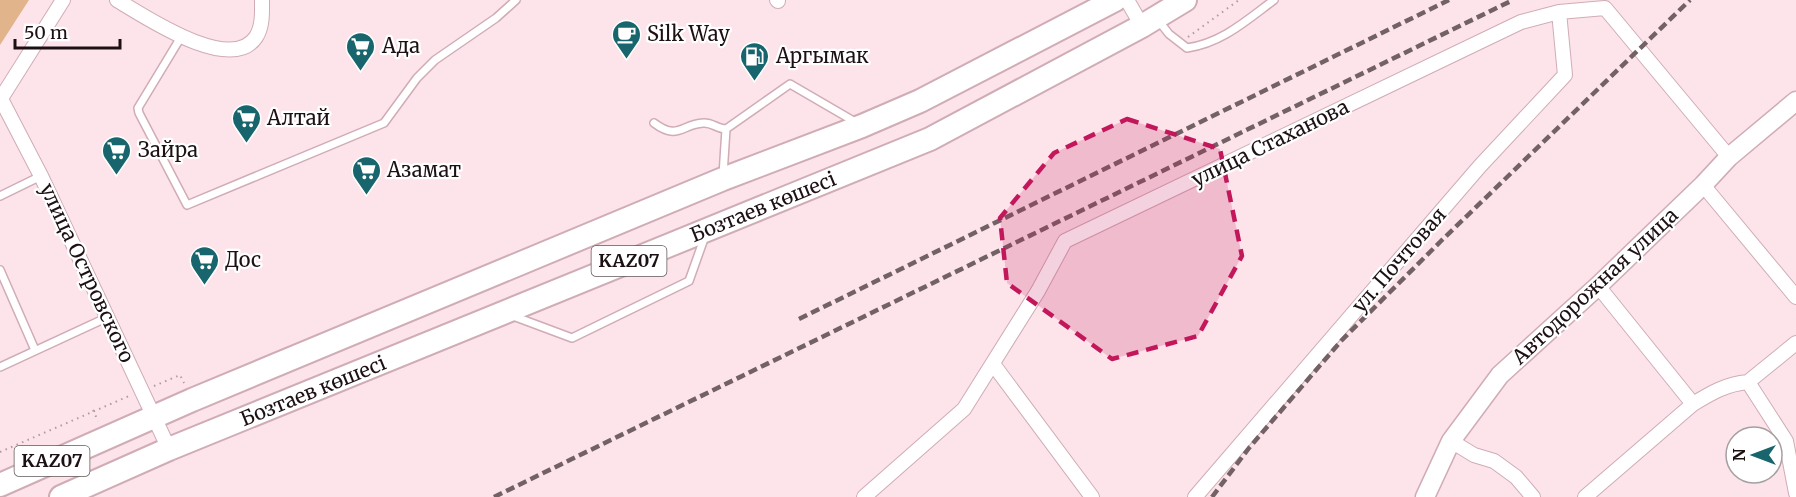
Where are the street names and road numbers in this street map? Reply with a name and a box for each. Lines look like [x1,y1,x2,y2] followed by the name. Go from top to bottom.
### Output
[1187,94,1353,191] street label: улица Стаханова
[686,166,839,247] street label: Бозтаев көшесі
[35,179,140,367] street label: улица Островского
[1346,202,1451,317] street label: ул. Почтовая
[1506,202,1683,370] street label: Автодорожная улица
[592,246,666,276] road number: KAZ07
[236,350,389,431] street label: Бозтаев көшесі
[14,446,90,476] road number: KAZ07

